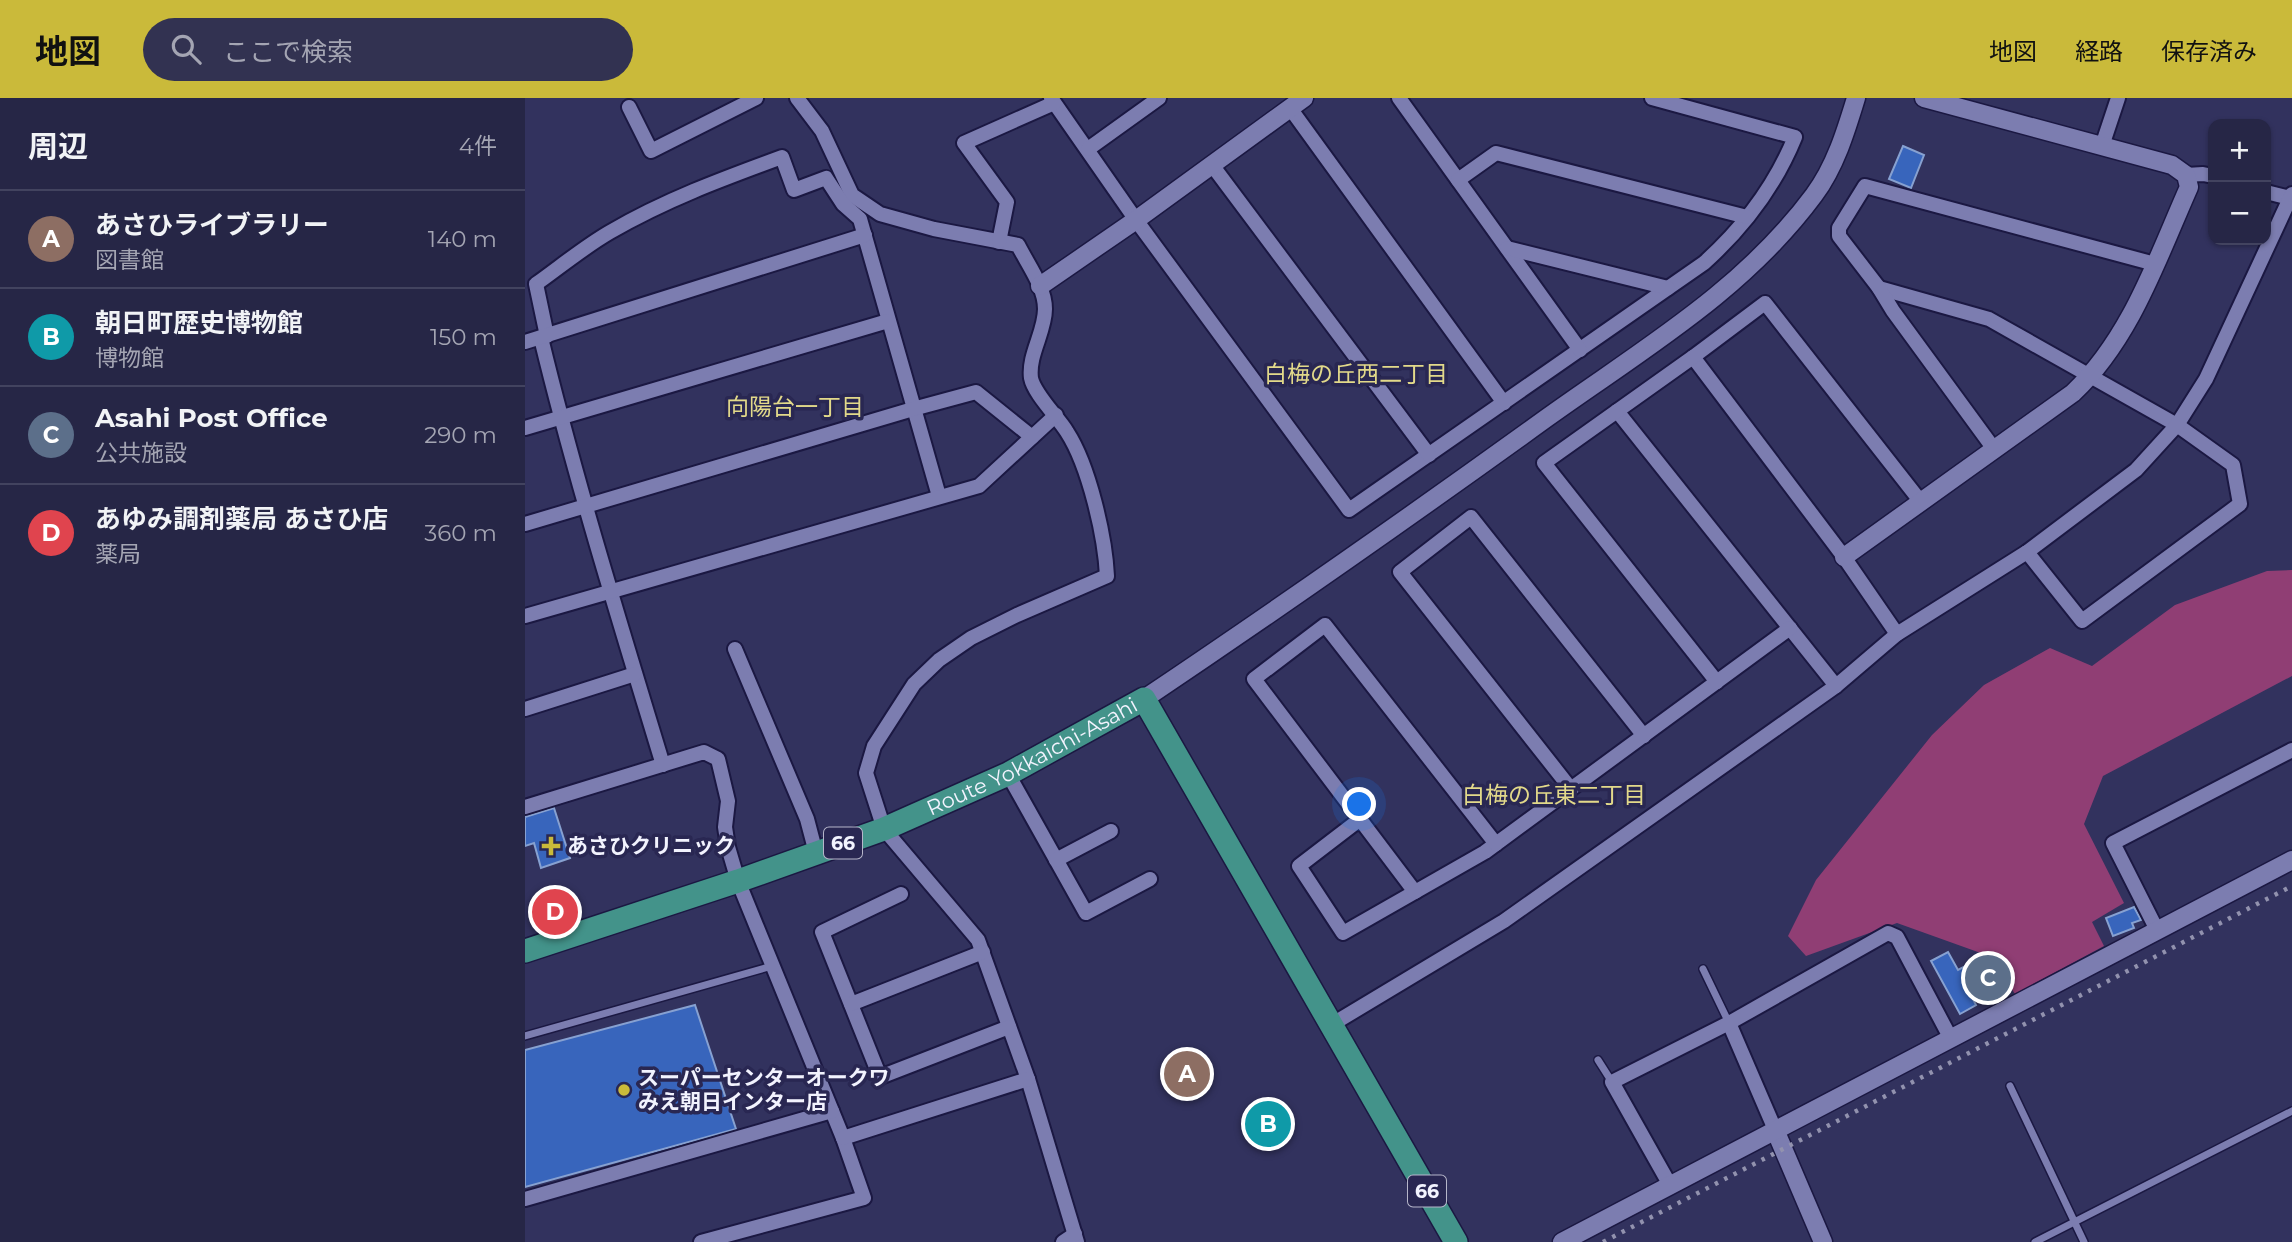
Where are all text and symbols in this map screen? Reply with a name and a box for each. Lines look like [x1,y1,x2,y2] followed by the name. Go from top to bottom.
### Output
[143,18,633,81] search box
[167,30,205,68] icon: search
[35,31,101,71] text: 地図
[223,36,353,68] text: ここで検索
[1989,37,2037,66] text: 地図
[2075,37,2123,66] text: 経路
[2161,37,2257,66] text: 保存済み
[2208,119,2271,245] map controls
[2208,119,2271,182] button: +
[28,128,88,165] text: 周辺
[459,132,497,160] text: 4件
[2208,182,2271,245] button: −
[95,209,329,241] text: あさひライブラリー
[42,225,60,253] text: A
[428,225,497,253] text: 140 m
[95,246,164,274] text: 図書館
[95,307,303,339] text: 朝日町歴史博物館
[42,323,60,351] text: B
[430,323,497,351] text: 150 m
[95,344,164,372] text: 博物館
[1264,360,1448,388] district label: 白梅の丘西二丁目
[726,393,864,421] district label: 向陽台一丁目
[95,402,328,434] text: Asahi Post Office
[43,421,59,449] text: C
[424,421,497,449] text: 290 m
[95,439,187,467] text: 公共施設
[95,503,388,535] text: あゆみ調剤薬局 あさひ店
[42,519,61,547] text: D
[424,519,497,547] text: 360 m
[95,540,141,568] text: 薬局
[923,692,1142,821] street label: Route Yokkaichi-Asahi
[1462,781,1646,809] district label: 白梅の丘東二丁目
[1342,787,1376,821] your location
[824,828,862,858] road number: 66
[567,833,735,858] place label: あさひクリニック
[541,836,561,856] marker: あさひクリニック
[532,886,578,938] pin: D
[1965,952,2011,1004] pin: C
[1164,1048,1210,1100] pin: A
[638,1065,890,1114] place label: スーパーセンターオークワ みえ朝日インター店
[616,1082,632,1098] marker: スーパーセンターオークワ みえ朝日インター店
[1245,1098,1291,1150] pin: B
[1408,1176,1446,1206] road number: 66

